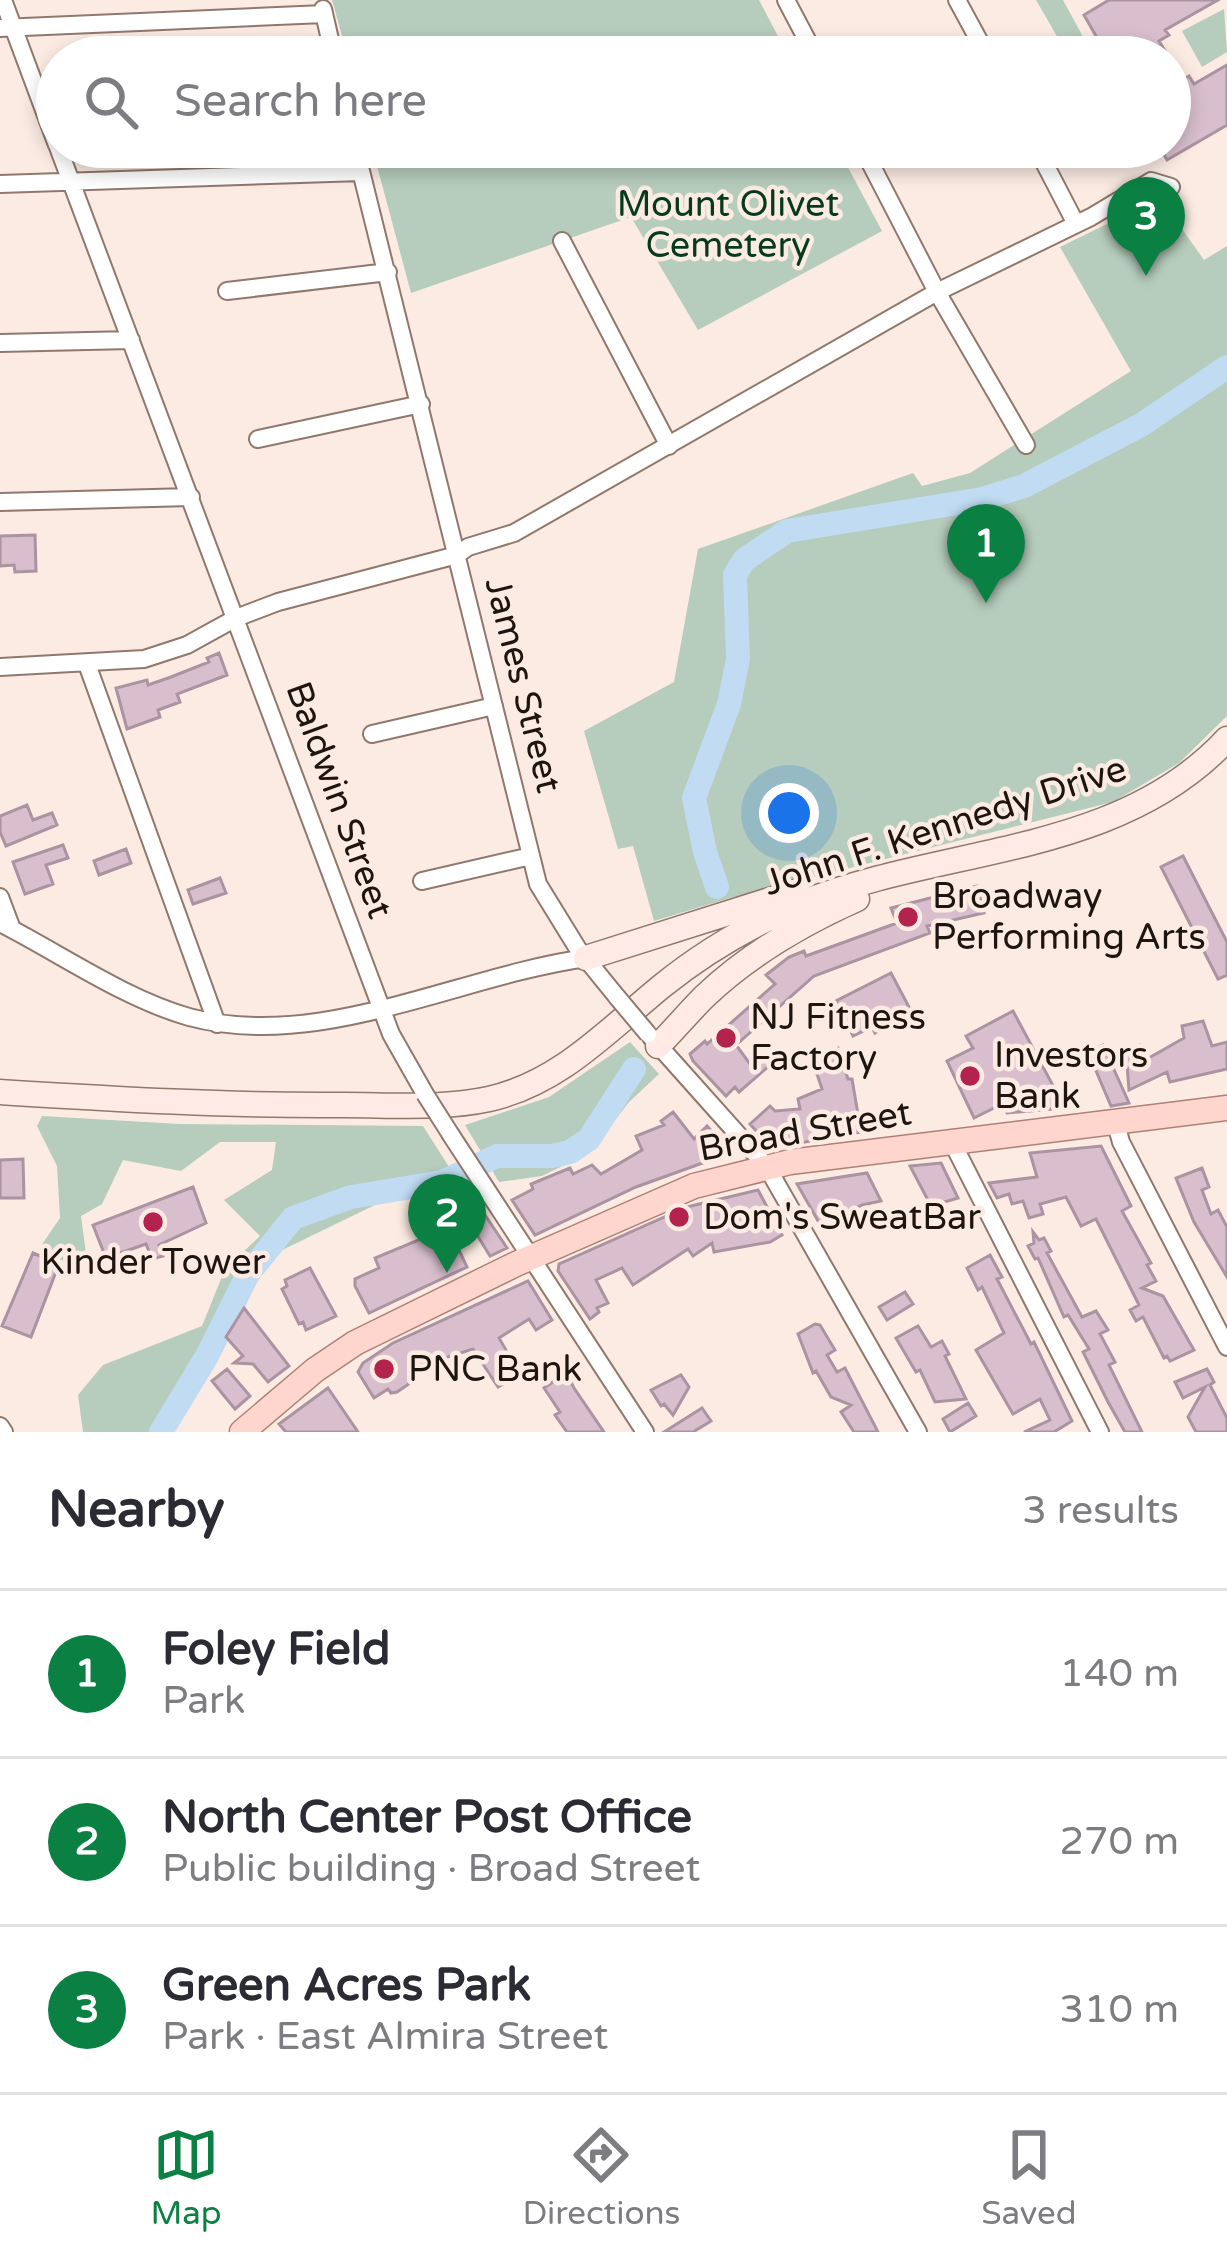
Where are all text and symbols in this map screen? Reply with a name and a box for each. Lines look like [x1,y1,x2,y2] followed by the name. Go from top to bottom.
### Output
[36,36,1191,168] search box
[78,69,144,135] icon: search
[174,75,427,129] text: Search here
[1107,177,1185,276] pin: 3
[617,183,839,267] park label: Mount Olivet Cemetery
[947,504,1025,603] pin: 1
[476,573,570,797] street label: James Street
[276,676,402,924] street label: Baldwin Street
[758,747,1132,905] street label: John F. Kennedy Drive
[759,783,819,843] your location
[932,875,1206,959] place label: Broadway Performing Arts
[895,904,921,930] marker: Broadway Performing Arts
[750,996,926,1080] place label: NJ Fitness Factory
[713,1025,739,1051] marker: NJ Fitness Factory
[994,1034,1148,1118] place label: Investors Bank
[957,1063,983,1089] marker: Investors Bank
[695,1091,915,1171] street label: Broad Street
[408,1174,486,1273] pin: 2
[703,1196,981,1239] place label: Dom's SweatBar
[666,1204,692,1230] marker: Dom's SweatBar
[140,1209,166,1235] marker: Kinder Tower
[41,1241,266,1284] place label: Kinder Tower
[408,1348,582,1391] place label: PNC Bank
[371,1356,397,1382] marker: PNC Bank
[48,1479,225,1541] text: Nearby
[1022,1487,1179,1534] text: 3 results
[162,1623,390,1677] text: Foley Field
[75,1650,99,1697] text: 1
[1060,1650,1179,1697] text: 140 m
[162,1677,245,1724] text: Park
[162,1791,692,1845] text: North Center Post Office
[75,1818,99,1865] text: 2
[1060,1818,1179,1865] text: 270 m
[162,1845,700,1892] text: Public building · Broad Street
[162,1959,531,2013] text: Green Acres Park
[75,1986,99,2033] text: 3
[1060,1986,1179,2033] text: 310 m
[162,2013,608,2060] text: Park · East Almira Street
[150,2122,222,2233] tab: Map
[522,2122,680,2233] tab: Directions
[981,2122,1077,2233] tab: Saved

